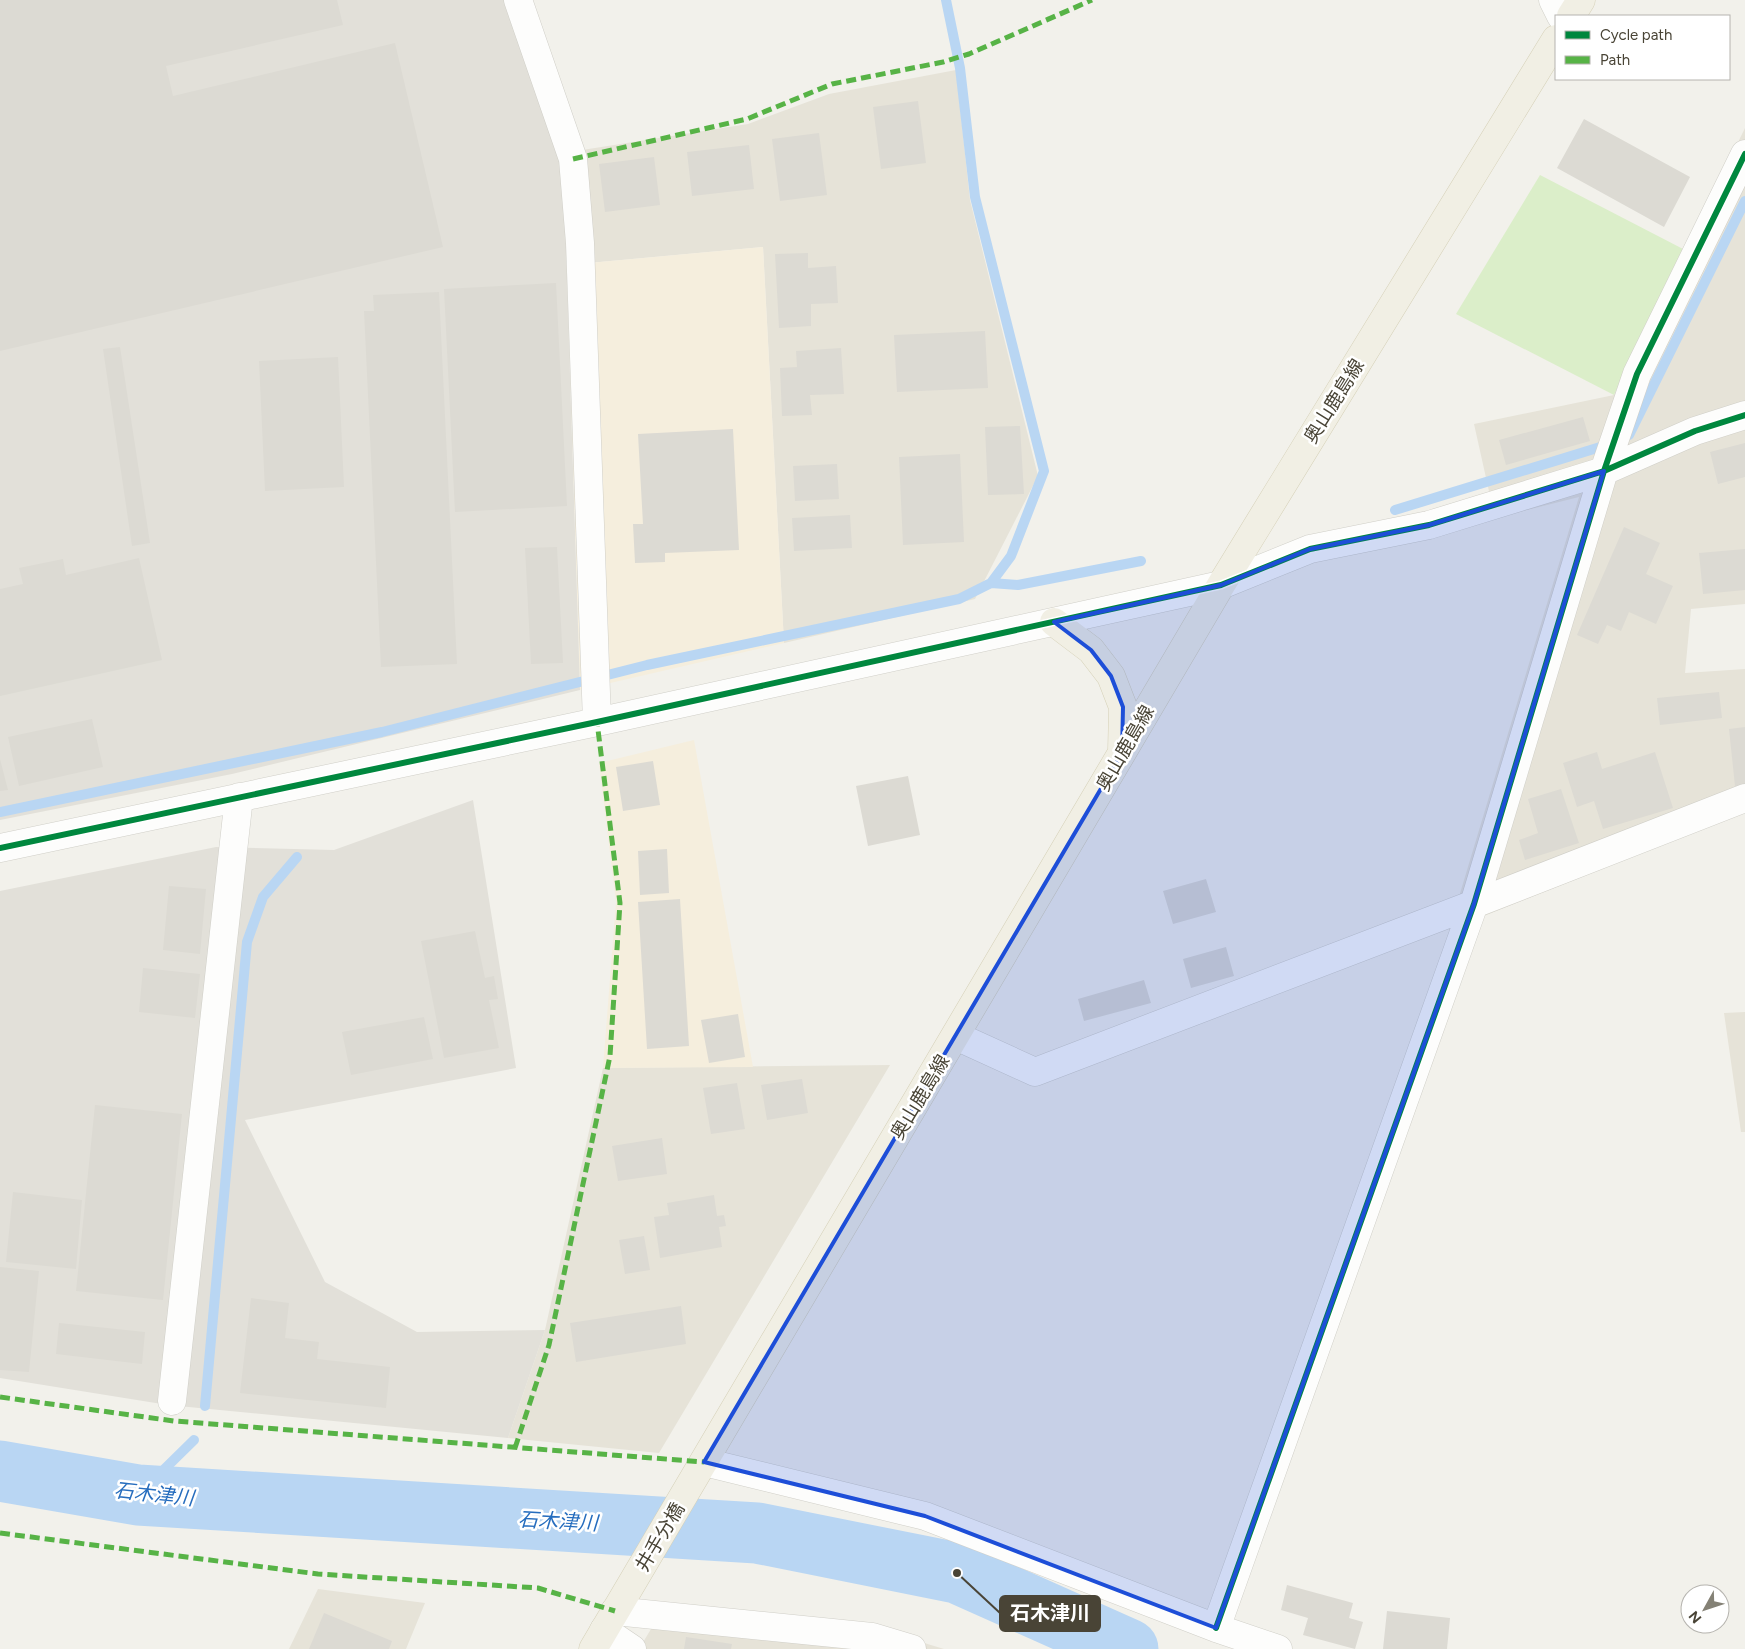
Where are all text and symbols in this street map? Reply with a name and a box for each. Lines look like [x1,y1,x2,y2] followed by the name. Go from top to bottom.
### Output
[1555,15,1730,80] legend
[1600,26,1672,44] text: Cycle path
[1600,51,1630,69] text: Path
[1299,355,1369,447] street label: 奥山鹿島線
[1091,701,1159,795] street label: 奥山鹿島線
[886,1050,954,1144] street label: 奥山鹿島線
[113,1478,197,1510] water label: 石木津川
[631,1498,689,1576] street label: 井手分橋
[517,1507,601,1535] water label: 石木津川
[1680,1584,1730,1634] north arrow
[1000,1596,1100,1631] callout: 石木津川
[1010,1601,1090,1625] text: 石木津川
[1685,1607,1705,1627] text: N

